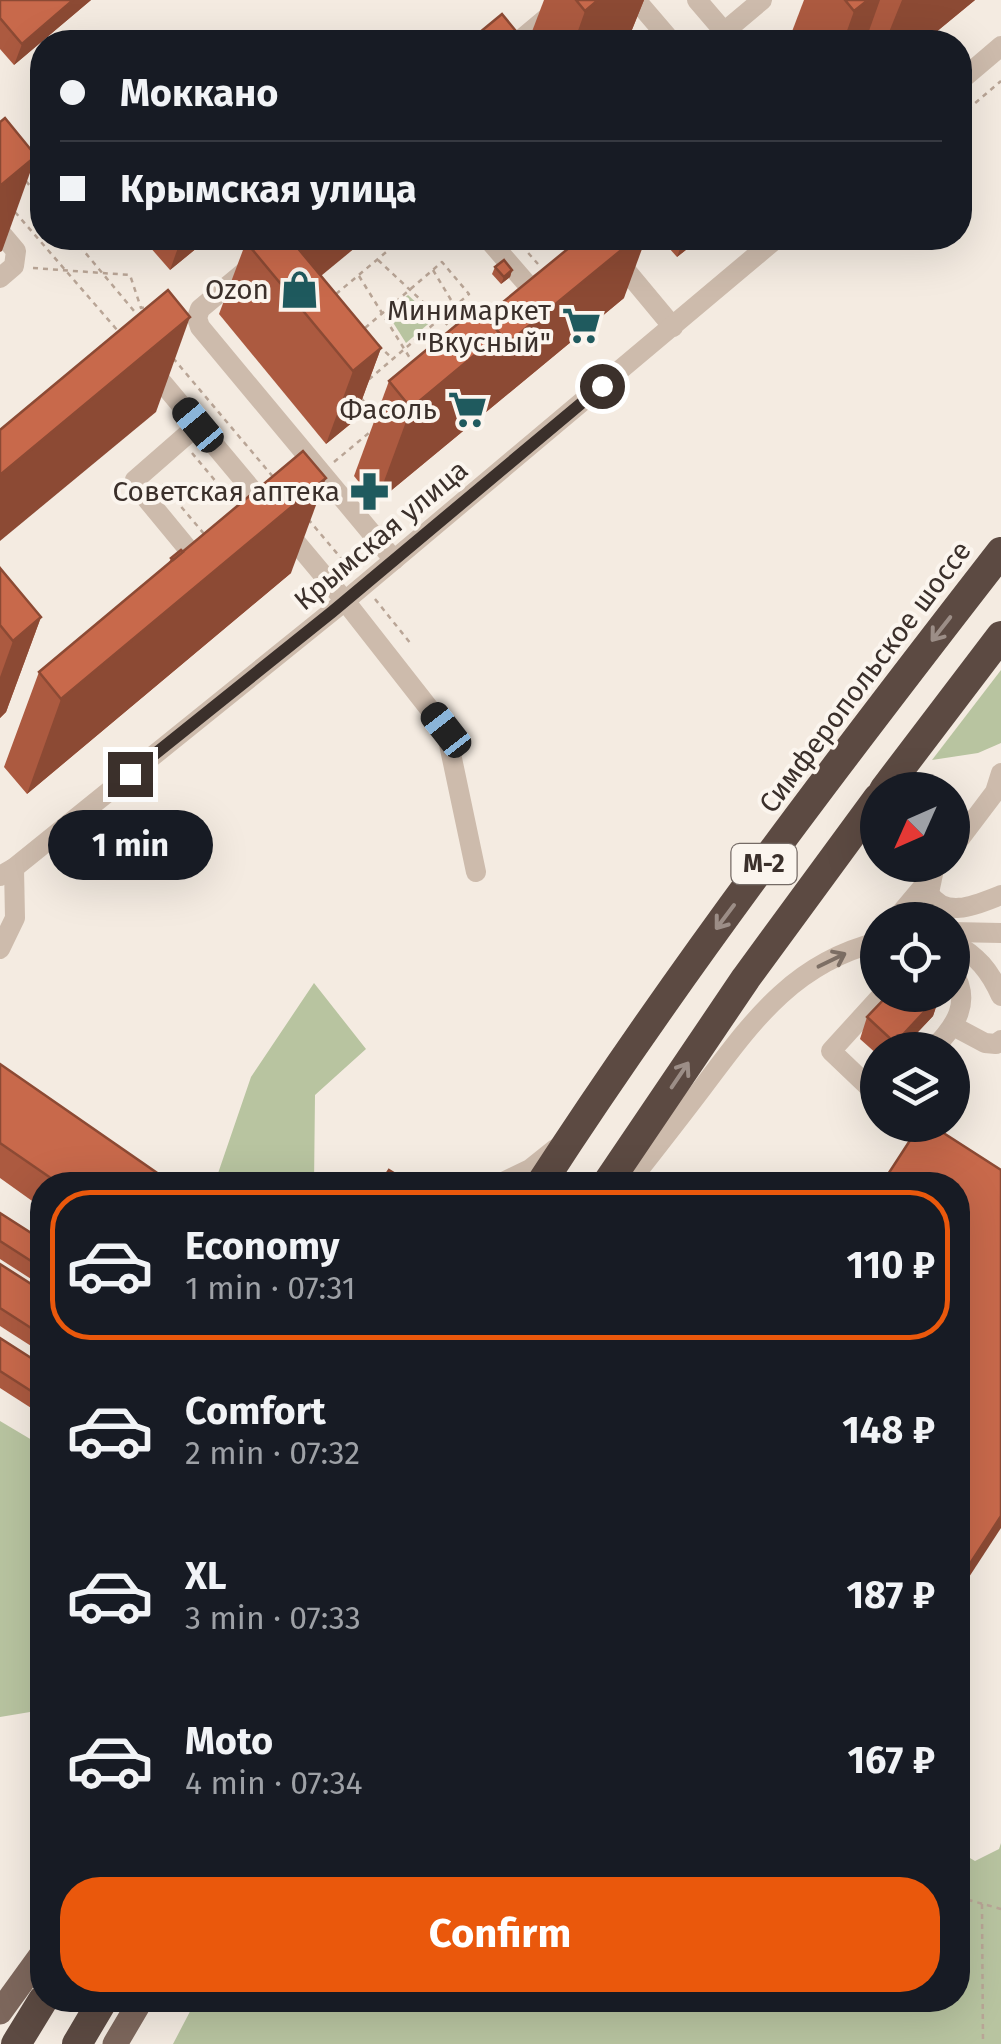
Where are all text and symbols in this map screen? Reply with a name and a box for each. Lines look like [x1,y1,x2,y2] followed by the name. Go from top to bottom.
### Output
[120,70,278,116] text: Моккано
[120,166,417,212] text: Крымская улица
[278,268,320,310] shop icon: Ozon
[205,273,269,306] place label: Ozon
[387,294,551,359] place label: Минимаркет "Вкусный"
[560,305,602,347] supermarket icon: Минимаркет "Вкусный"
[580,364,625,409] route start
[446,388,488,430] supermarket icon: Фасоль
[167,392,229,458] car
[340,393,437,426] place label: Фасоль
[288,453,474,617] street label: Крымская улица
[349,470,391,512] pharmacy icon: Советская аптека
[112,475,340,508] place label: Советская аптека
[752,535,978,819] street label: Симферопольское шоссе
[931,615,952,642] one-way arrow
[416,697,476,763] car
[108,752,153,797] route end
[860,772,970,882] north arrow
[860,772,970,1142] map controls
[48,809,212,879] callout: 1 min
[92,826,169,864] text: 1 min
[732,844,796,884] road number: М-2
[860,902,970,1012] button: locate
[714,903,735,930] one-way arrow
[817,950,846,969] one-way arrow
[860,1032,970,1142] button: layers
[670,1062,690,1089] one-way arrow
[65,1220,155,1310] icon: car
[185,1223,340,1269] text: Economy
[847,1242,935,1288] text: 110 ₽
[185,1269,356,1307] text: 1 min · 07:31
[65,1385,155,1475] icon: car
[185,1388,326,1434] text: Comfort
[842,1407,935,1453] text: 148 ₽
[185,1434,360,1472] text: 2 min · 07:32
[65,1550,155,1640] icon: car
[185,1553,227,1599] text: XL
[846,1572,935,1618] text: 187 ₽
[185,1599,361,1637] text: 3 min · 07:33
[65,1715,155,1805] icon: car
[185,1718,273,1764] text: Moto
[847,1737,935,1783] text: 167 ₽
[185,1764,363,1802] text: 4 min · 07:34
[60,1877,940,1992] button: Confirm

